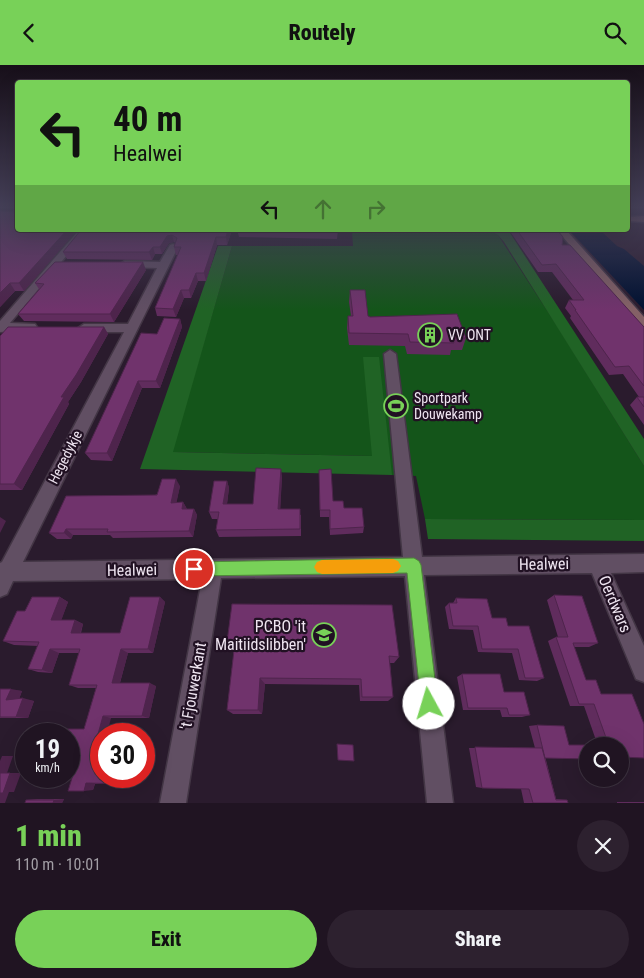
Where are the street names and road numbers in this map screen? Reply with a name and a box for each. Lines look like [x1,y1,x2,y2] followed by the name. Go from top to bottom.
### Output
[45,427,85,486] street label: Hegedykje
[519,554,569,574] street label: Healwei
[107,560,157,580] street label: Healwei
[595,573,635,635] street label: Oerdwars
[176,641,210,731] street label: 't Fjouwerkant

